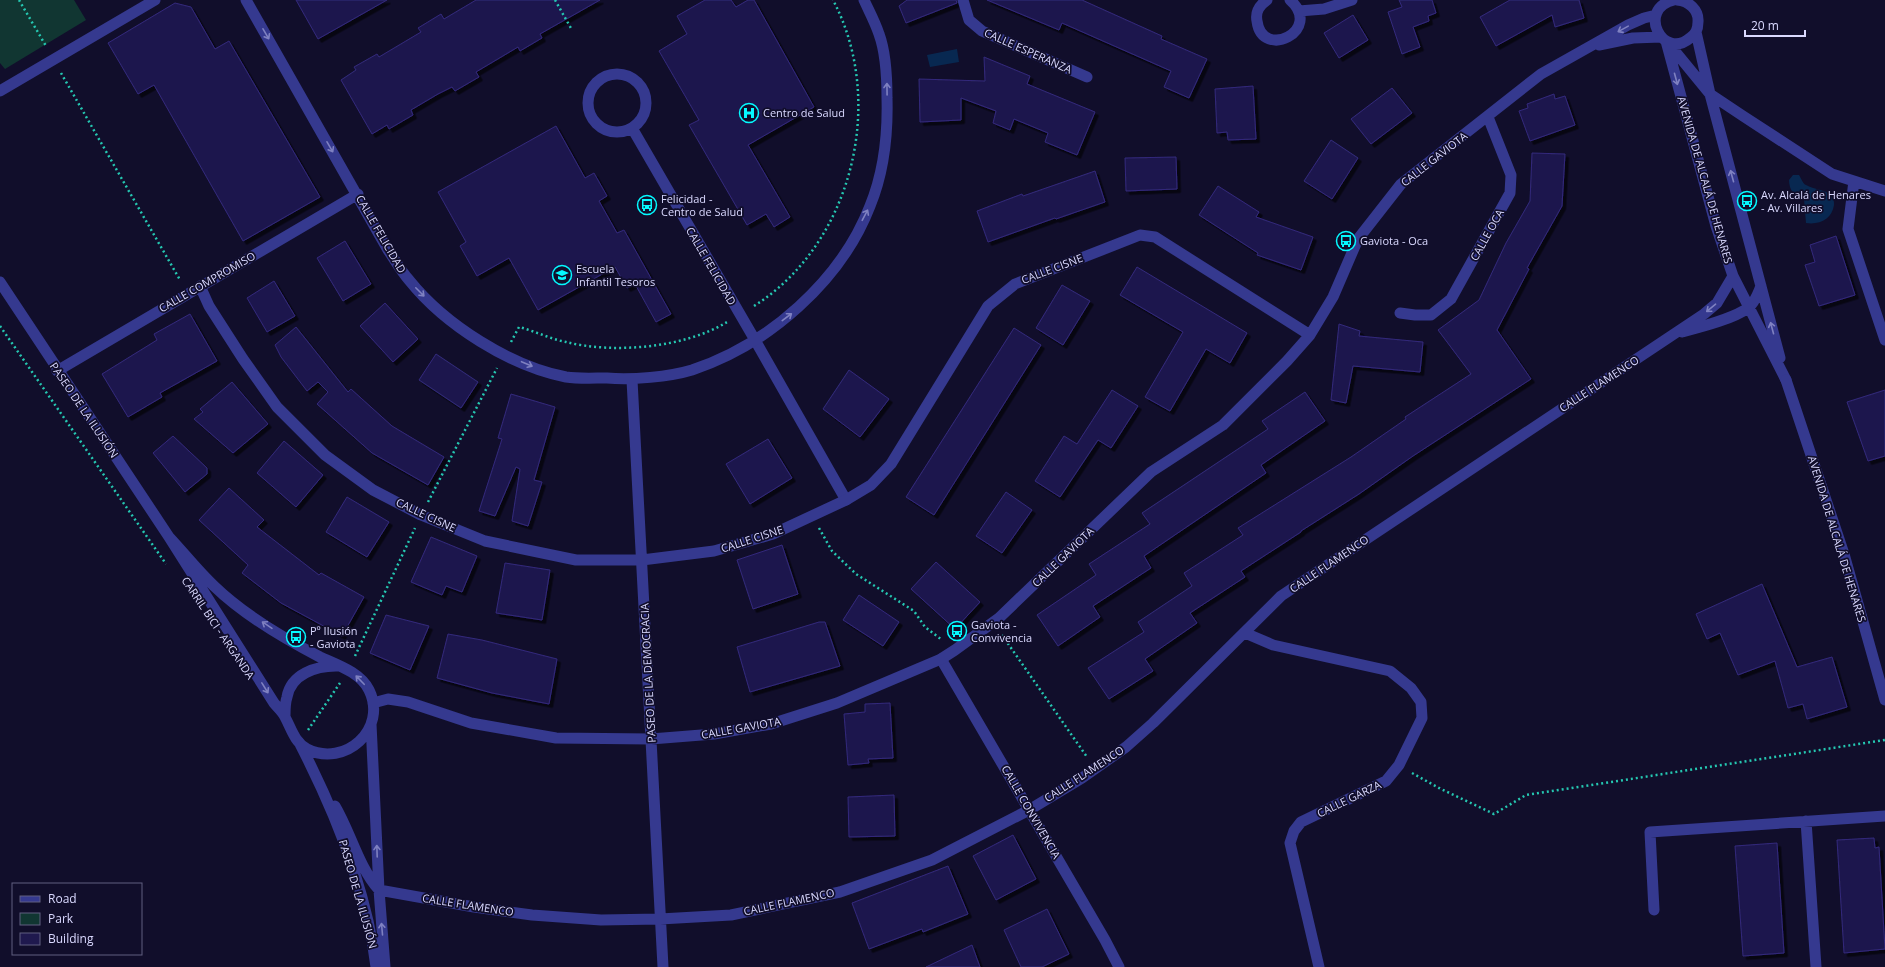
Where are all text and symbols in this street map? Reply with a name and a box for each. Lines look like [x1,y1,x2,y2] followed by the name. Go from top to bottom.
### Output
[1745,12,1805,38] scale bar
[1751,17,1779,34] text: 20 m
[982,24,1074,77] street label: CALLE ESPERANZA
[1617,25,1629,33] one-way arrow
[263,27,271,39] one-way arrow
[1673,72,1680,85] one-way arrow
[883,83,891,96] one-way arrow
[1674,95,1737,265] street label: AVENIDA DE ALCALÁ DE HENARES
[738,102,760,124] hospital icon: Centro de Salud
[763,105,845,120] place label: Centro de Salud
[1397,128,1470,189] street label: CALLE GAVIOTA
[327,141,335,153] one-way arrow
[1727,170,1735,183] one-way arrow
[1761,187,1871,215] place label: Av. Alcalá de Henares - Av. Villares
[1736,190,1758,212] bus stop icon: Av. Alcalá de Henares - Av. Villares
[661,191,743,219] place label: Felicidad - Centro de Salud
[353,192,410,276] street label: CALLE FELICIDAD
[636,194,658,216] bus stop icon: Felicidad - Centro de Salud
[1466,206,1507,263] street label: CALLE OCA
[862,210,870,222] one-way arrow
[683,224,740,308] street label: CALLE FELICIDAD
[1335,230,1357,252] bus stop icon: Gaviota - Oca
[1360,233,1428,248] place label: Gaviota - Oca
[156,248,258,315] street label: CALLE COMPROMISO
[1019,250,1085,287] street label: CALLE CISNE
[576,261,655,289] place label: Escuela Infantil Tesoros
[551,264,573,286] school or university icon: Escuela Infantil Tesoros
[416,287,425,297] one-way arrow
[1706,303,1717,312] one-way arrow
[781,313,792,321] one-way arrow
[1768,322,1776,335] one-way arrow
[1556,352,1642,415] street label: CALLE FLAMENCO
[47,359,122,461] street label: PASEO DE LA ILUSIÓN
[521,361,533,368] one-way arrow
[1805,454,1870,624] street label: AVENIDA DE ALCALÁ DE HENARES
[394,494,459,535] street label: CALLE CISNE
[719,521,785,556] street label: CALLE CISNE
[1028,523,1097,590] street label: CALLE GAVIOTA
[1286,532,1371,596] street label: CALLE FLAMENCO
[179,574,258,682] street label: CARRIL BICI - ARGANDA
[636,603,659,743] street label: PASEO DE LA DEMOCRACIA
[971,617,1032,645] place label: Gaviota - Convivencia
[946,620,968,642] bus stop icon: Gaviota - Convivencia
[261,621,273,629] one-way arrow
[310,623,358,651] place label: Pº Ilusión - Gaviota
[285,626,307,648] bus stop icon: Pº Ilusión - Gaviota
[355,675,365,684] one-way arrow
[261,682,269,694] one-way arrow
[700,713,782,742] street label: CALLE GAVIOTA
[1041,742,1127,805] street label: CALLE FLAMENCO
[999,762,1064,861] street label: CALLE CONVIVENCIA
[1314,777,1383,820] street label: CALLE GARZA
[336,838,381,950] street label: PASEO DE LA ILUSIÓN
[373,845,381,858] one-way arrow
[12,883,142,955] legend
[742,885,836,918] street label: CALLE FLAMENCO
[48,890,77,907] text: Road
[421,890,515,919] street label: CALLE FLAMENCO
[48,910,74,927] text: Park
[378,923,386,936] one-way arrow
[48,930,94,947] text: Building

